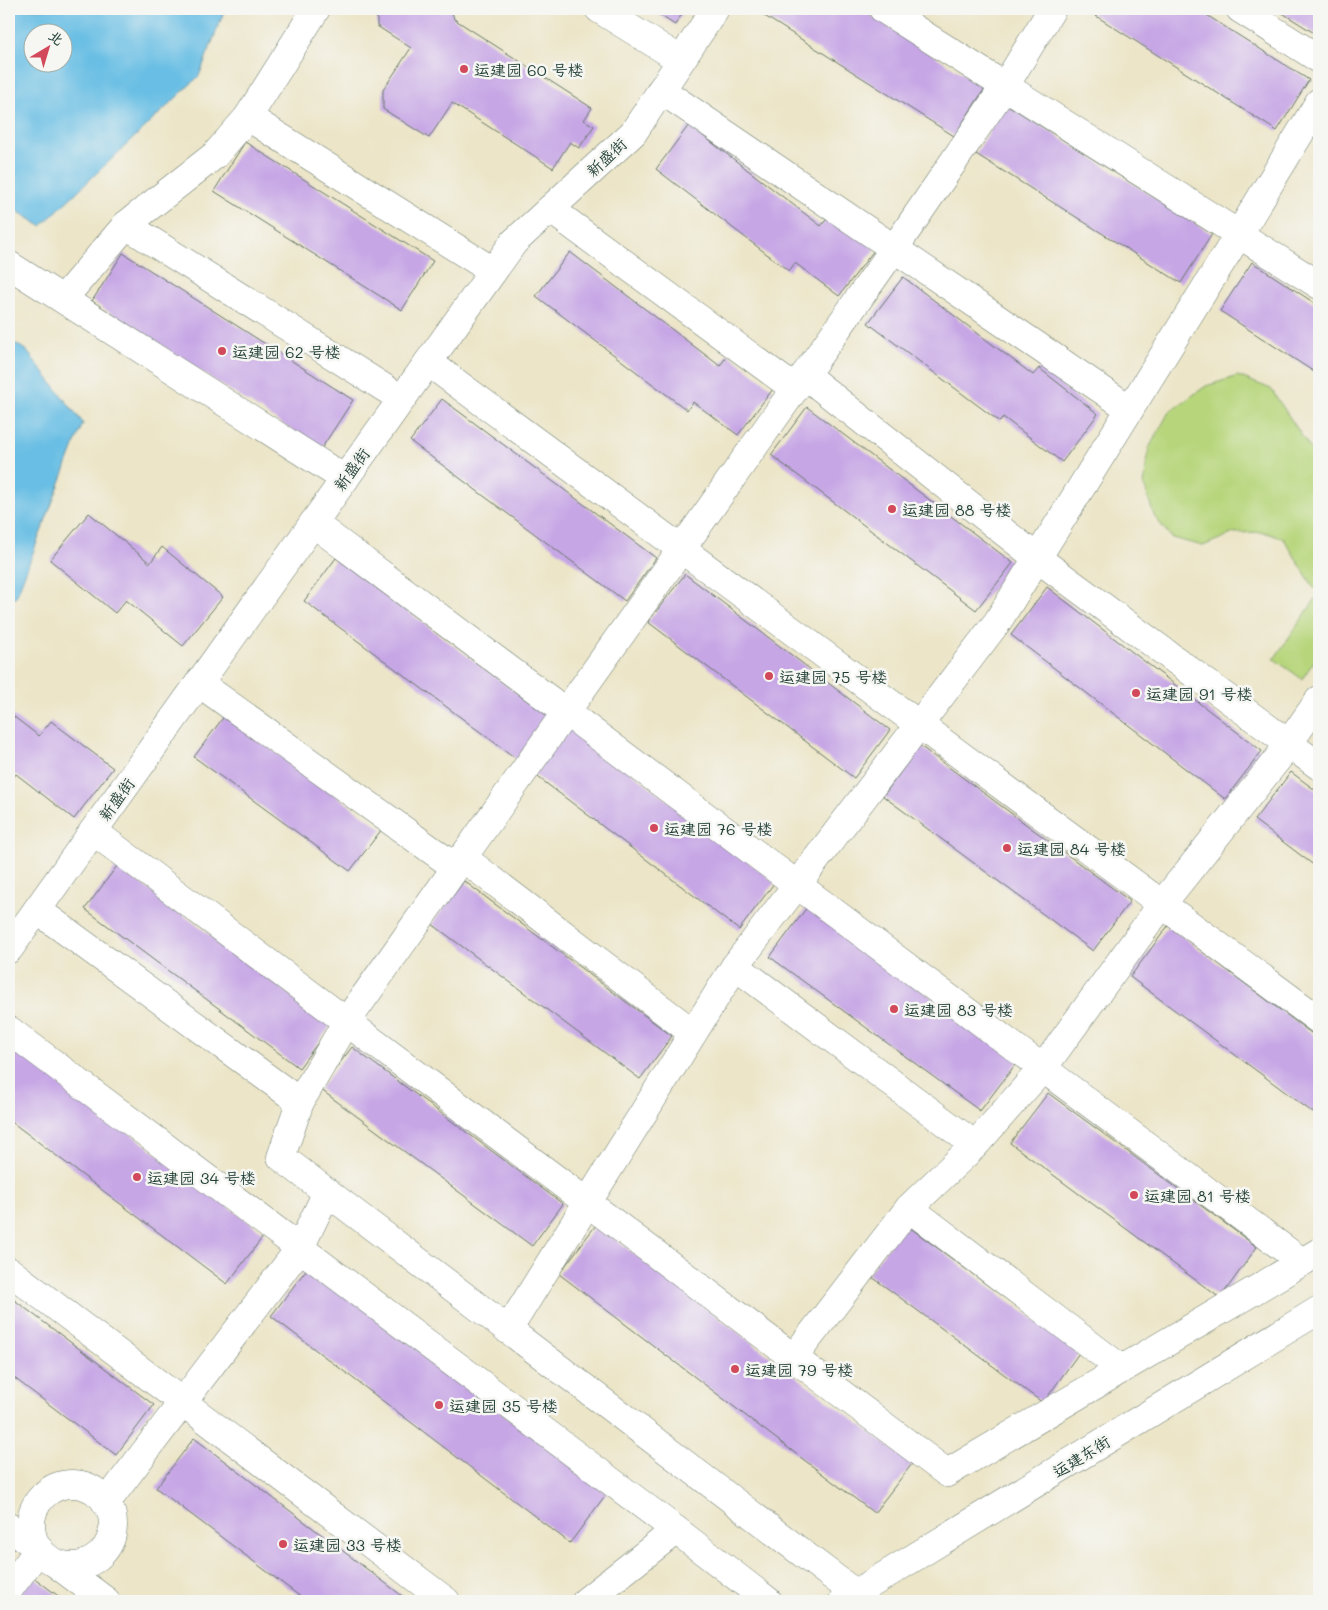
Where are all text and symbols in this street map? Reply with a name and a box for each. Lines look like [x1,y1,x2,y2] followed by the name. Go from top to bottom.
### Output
[22,22,72,72] north arrow
[45,26,68,49] text: 北
[474,59,584,80] place label: 运建园 60 号楼
[458,63,470,75] marker: 运建园 60 号楼
[581,133,631,181] street label: 新盛街
[232,341,341,362] place label: 运建园 62 号楼
[216,345,228,357] marker: 运建园 62 号楼
[328,443,374,495] street label: 新盛街
[902,499,1012,520] place label: 运建园 88 号楼
[886,503,898,515] marker: 运建园 88 号楼
[779,666,887,687] place label: 运建园 75 号楼
[763,670,775,682] marker: 运建园 75 号楼
[1146,683,1253,704] place label: 运建园 91 号楼
[1130,687,1142,699] marker: 运建园 91 号楼
[93,773,139,825] street label: 新盛街
[664,818,773,839] place label: 运建园 76 号楼
[648,822,660,834] marker: 运建园 76 号楼
[1017,838,1126,859] place label: 运建园 84 号楼
[1001,842,1013,854] marker: 运建园 84 号楼
[904,999,1013,1020] place label: 运建园 83 号楼
[888,1003,900,1015] marker: 运建园 83 号楼
[147,1167,256,1188] place label: 运建园 34 号楼
[131,1171,143,1183] marker: 运建园 34 号楼
[1144,1185,1251,1206] place label: 运建园 81 号楼
[1128,1189,1140,1201] marker: 运建园 81 号楼
[745,1359,854,1380] place label: 运建园 79 号楼
[729,1363,741,1375] marker: 运建园 79 号楼
[449,1395,558,1416] place label: 运建园 35 号楼
[433,1399,445,1411] marker: 运建园 35 号楼
[1048,1430,1114,1482] street label: 运建东街
[293,1534,402,1555] place label: 运建园 33 号楼
[277,1538,289,1550] marker: 运建园 33 号楼

